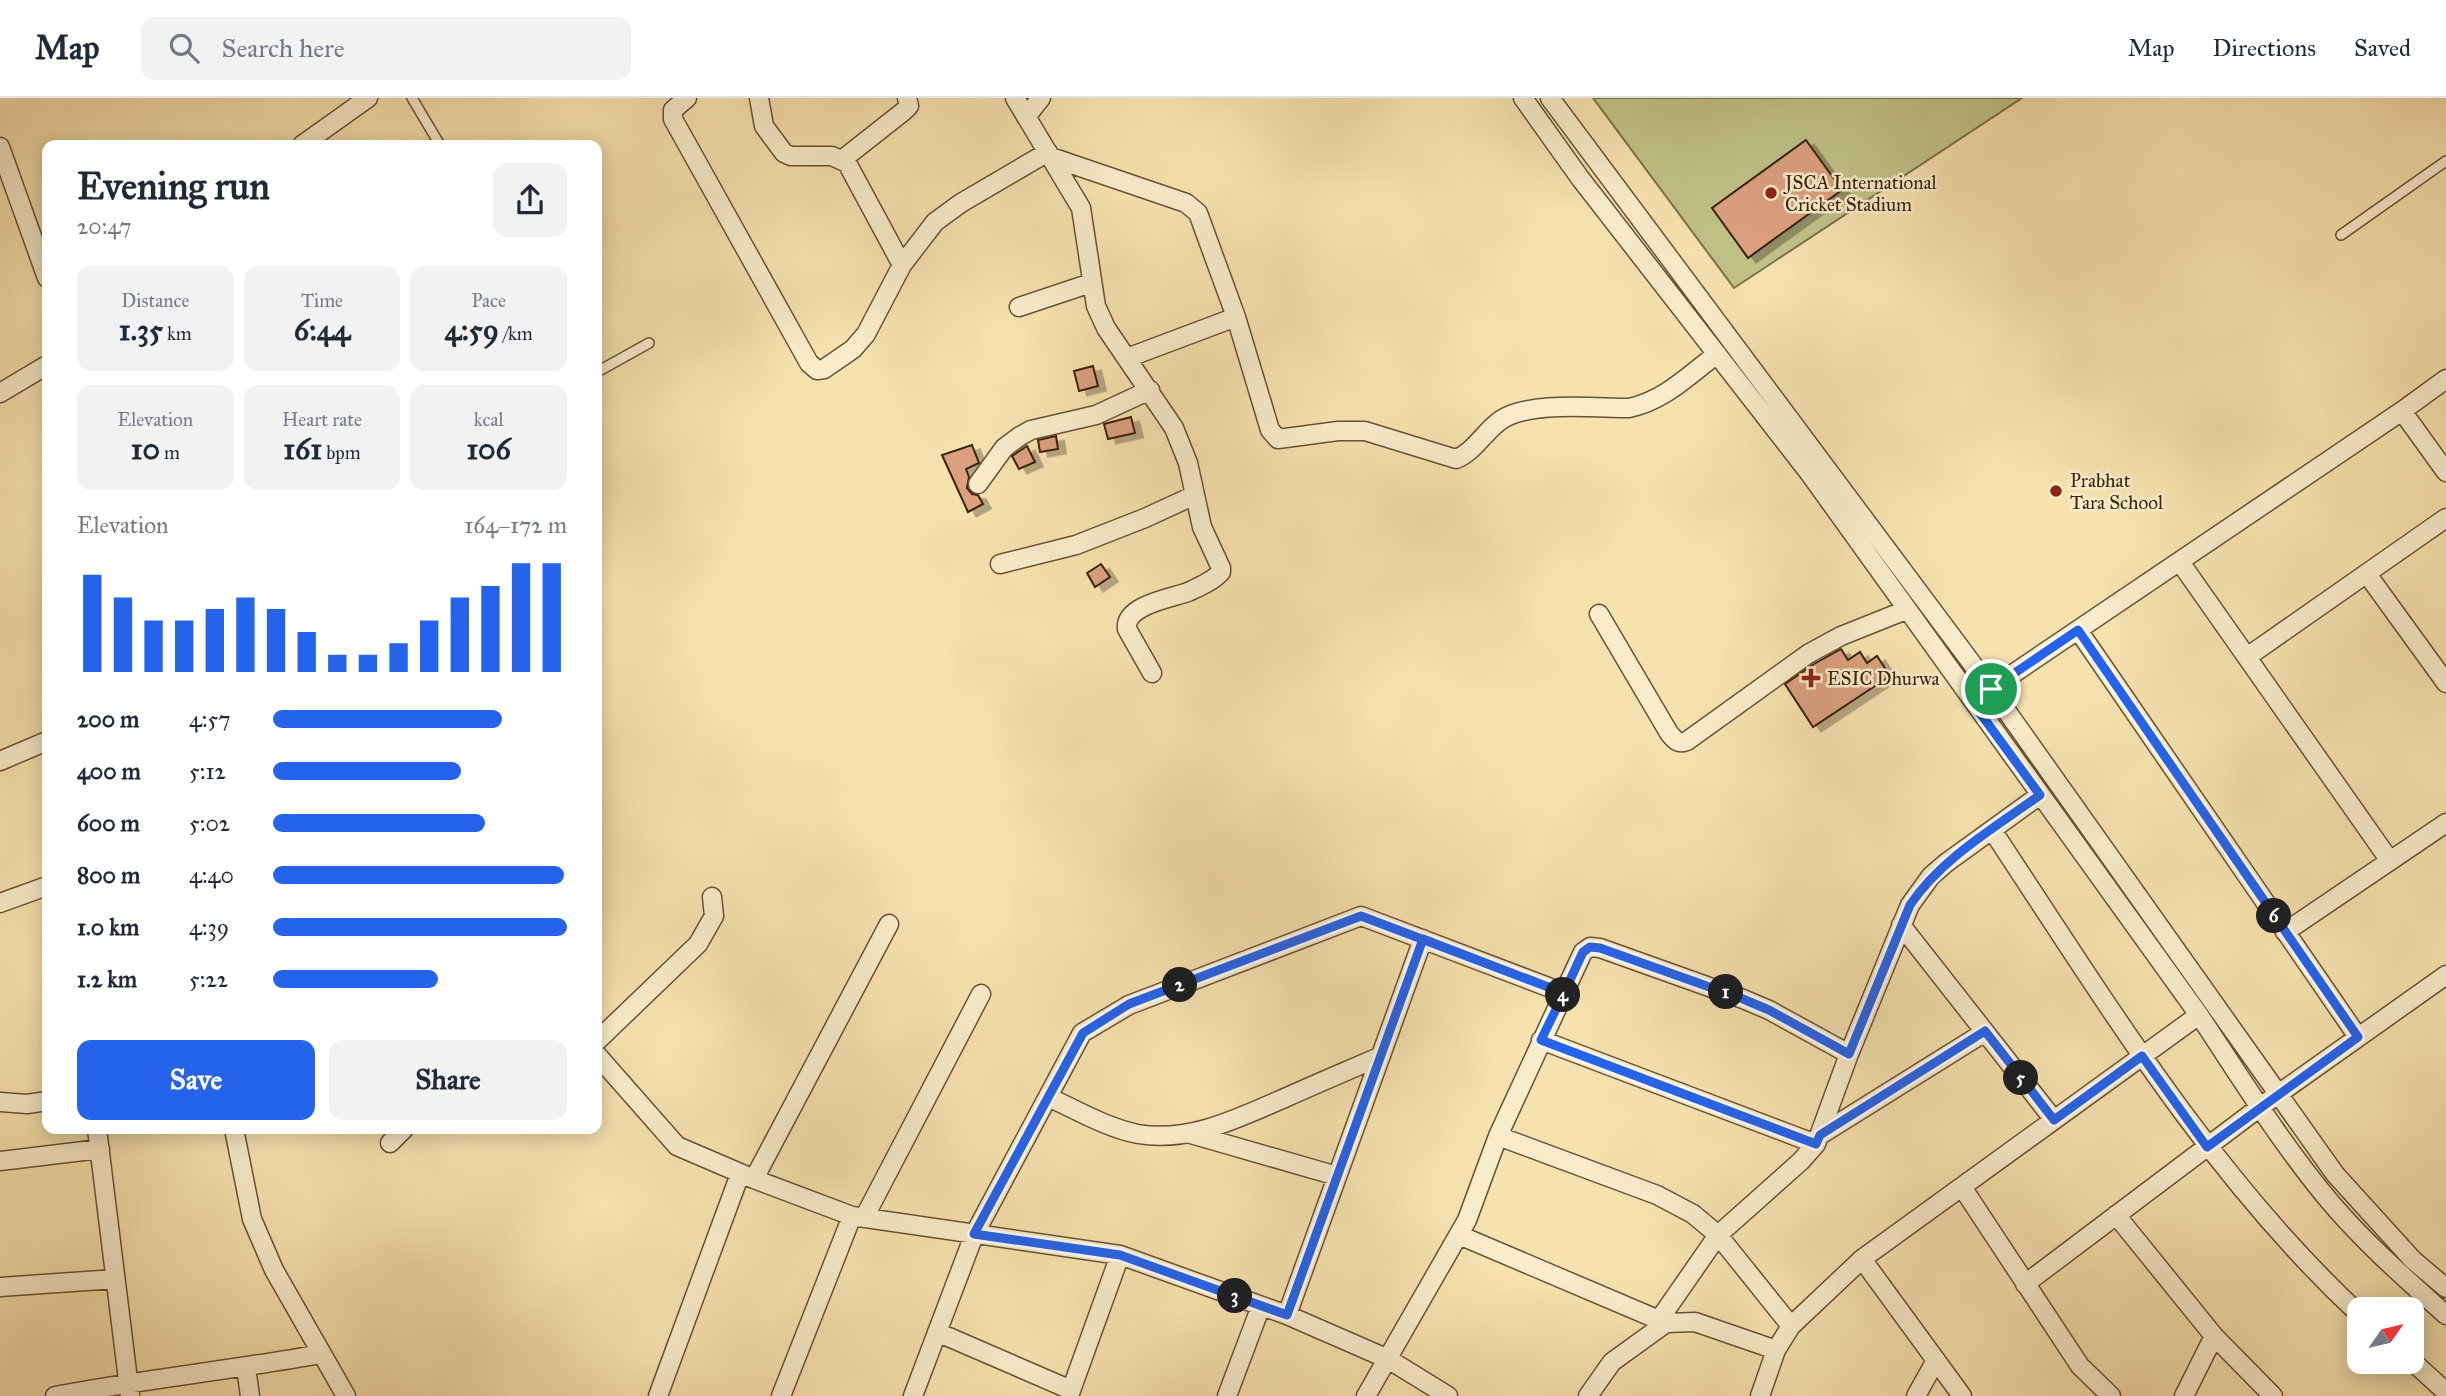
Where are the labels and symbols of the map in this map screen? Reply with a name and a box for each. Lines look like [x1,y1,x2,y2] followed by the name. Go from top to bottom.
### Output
[1783,171,1938,216] place label: JSCA International Cricket Stadium
[1763,185,1779,201] marker: JSCA International Cricket Stadium
[2070,469,2164,514] place label: Prabhat Tara School
[2048,483,2064,499] marker: Prabhat Tara School
[1961,659,2021,719] pin
[1827,667,1941,690] place label: ESIC Dhurwa
[1801,668,1821,688] marker: ESIC Dhurwa
[2256,898,2292,934] pin: 6
[1162,968,1198,1002] pin: 2
[1708,974,1744,1010] pin: 1
[1546,978,1580,1012] pin: 4
[2004,1060,2038,1096] pin: 5
[1218,1278,1252,1314] pin: 3
[2347,1297,2424,1374] north arrow

